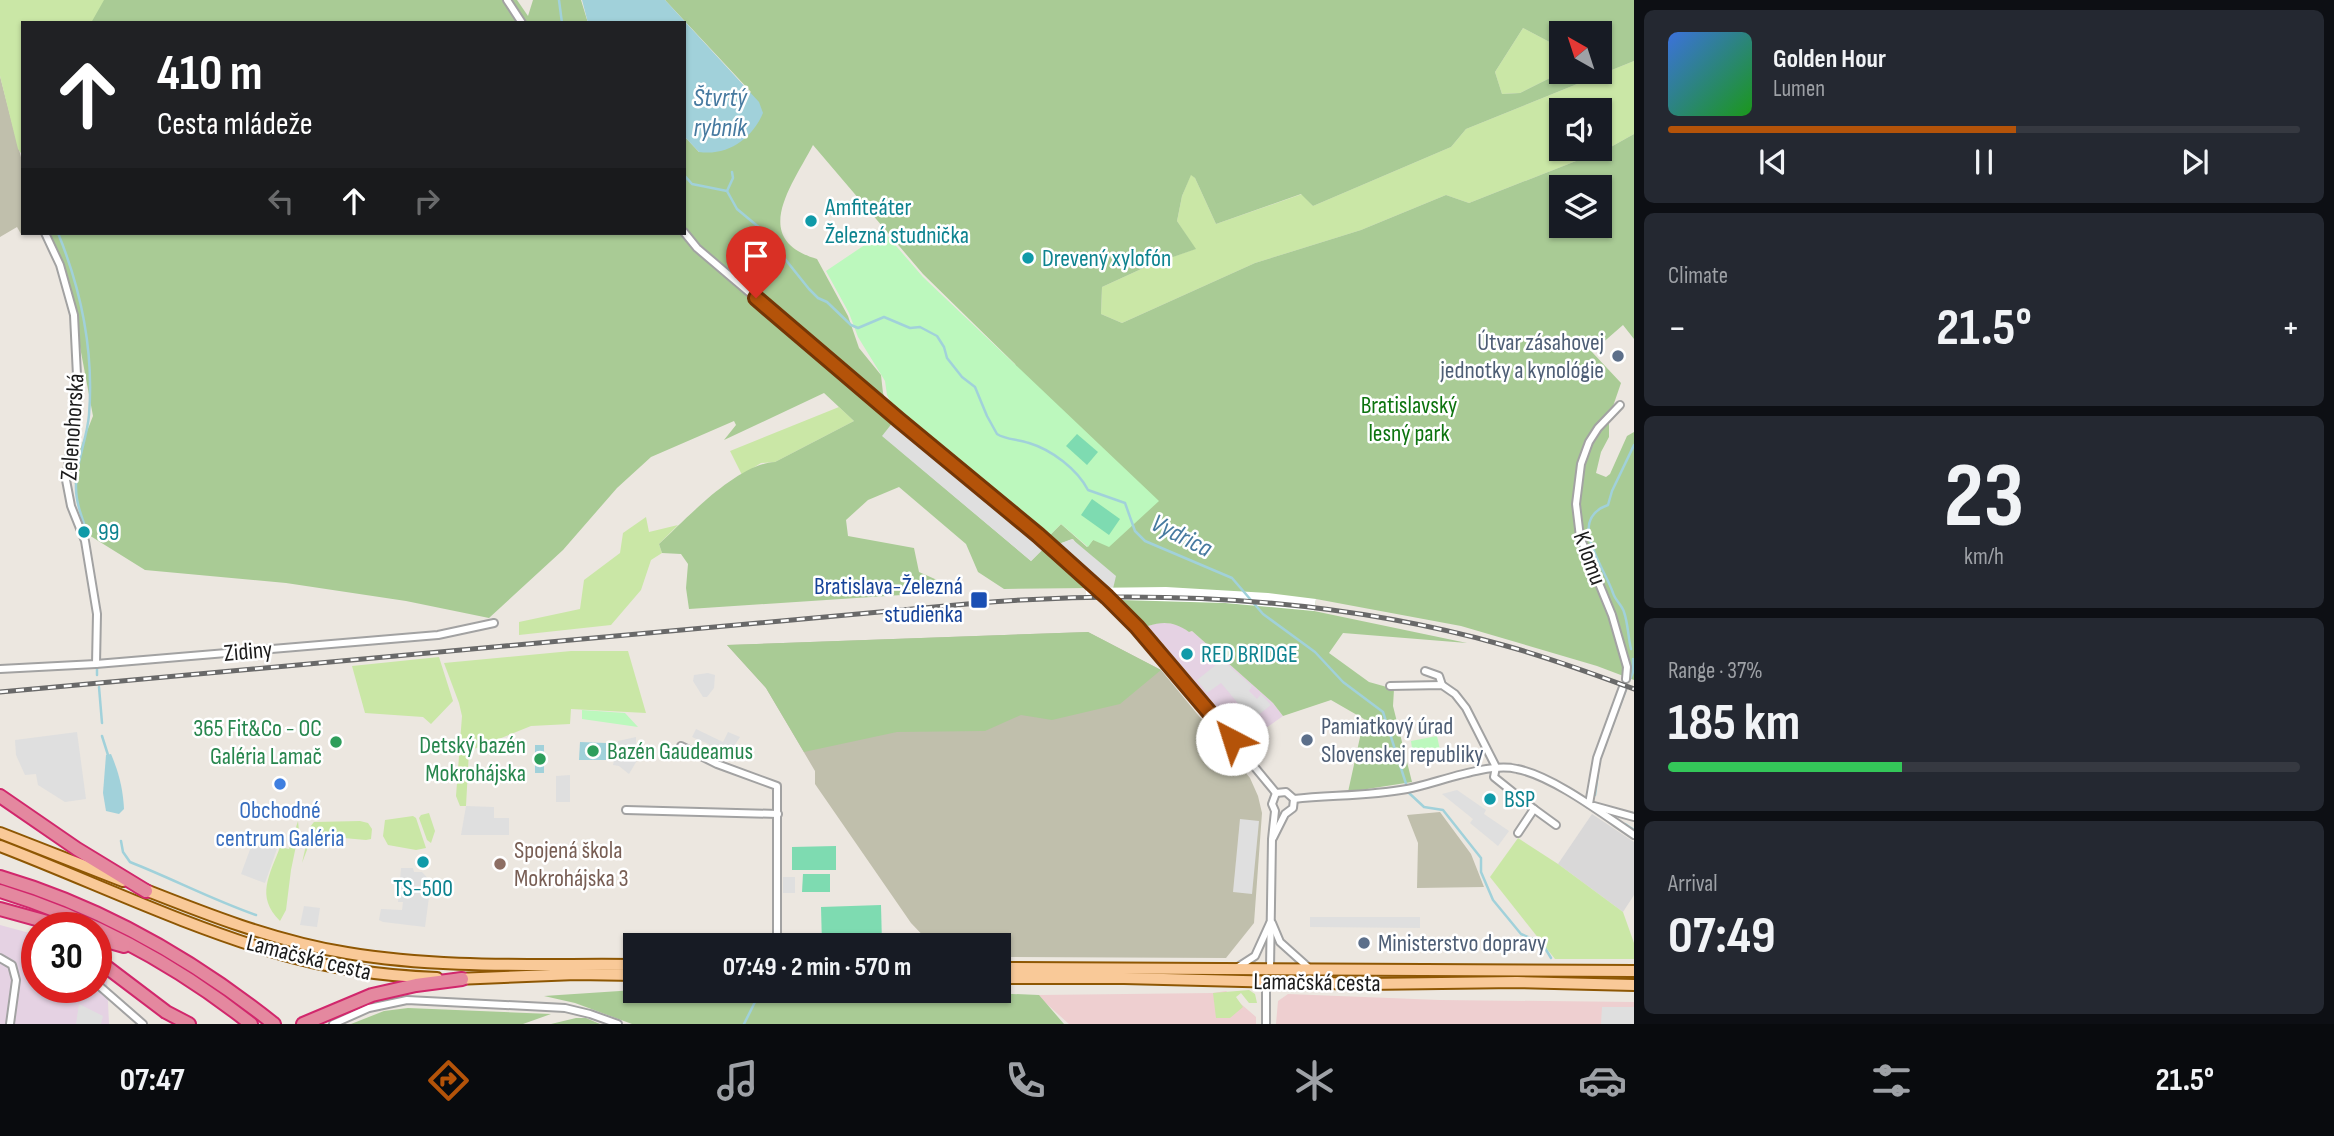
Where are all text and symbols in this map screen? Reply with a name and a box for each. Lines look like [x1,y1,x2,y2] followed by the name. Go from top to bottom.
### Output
[1549,21,1612,84] north arrow
[1549,21,1612,238] map controls
[1773,44,1886,75] text: Golden Hour
[157,45,263,104] text: 410 m
[42,49,133,140] icon: ahead
[1773,75,1825,103] text: Lumen
[693,83,748,144] water label: Štvrtý rybník
[1549,98,1612,161] button: sound
[157,105,313,144] text: Cesta mládeže
[1754,143,1792,181] icon: previous
[1965,143,2003,181] icon: pause
[2176,143,2214,181] icon: next
[1549,175,1612,238] button: layers
[262,182,300,220] icon: left
[335,182,373,220] icon: ahead
[408,182,446,220] icon: right
[824,193,969,250] place label: Amfiteáter Železná studnička
[803,213,819,229] marker: Amfiteáter Železná studnička
[726,226,786,298] pin
[737,237,775,275] icon: arrive
[1042,244,1171,273] place label: Drevený xylofón
[1020,250,1036,266] marker: Drevený xylofón
[1668,262,1728,290] text: Climate
[1936,297,2032,360] text: 21.5°
[1668,306,1687,351] text: −
[2281,306,2300,351] text: +
[1439,328,1604,385] place label: Útvar zásahovej jednotky a kynológie
[1610,348,1626,364] marker: Útvar zásahovej jednotky a kynológie
[54,373,91,482] street label: Zelenohorská
[1361,391,1457,448] park label: Bratislavský lesný park
[1944,443,2024,552] text: 23
[1146,508,1217,565] water label: Vydrica
[98,518,119,547] place label: 99
[76,524,92,540] marker: 99
[1567,528,1612,589] street label: K lomu
[1964,543,2004,571] text: km/h
[814,572,963,629] place label: Bratislava-Železná studienka
[969,590,989,610] marker: Bratislava-Železná studienka
[223,635,273,668] street label: Zidiny
[1201,640,1298,669] place label: RED BRIDGE
[1179,646,1195,662] marker: RED BRIDGE
[1668,657,1763,685] text: Range · 37%
[1668,692,1800,755] text: 185 km
[1195,702,1269,776] position arrow
[1321,712,1484,769] place label: Pamiatkový úrad Slovenskej republiky
[193,714,322,771] place label: 365 Fit&Co - OC Galéria Lamač
[419,731,526,788] place label: Detský bazén Mokrohájska
[1299,732,1315,748] marker: Pamiatkový úrad Slovenskej republiky
[328,734,344,750] marker: 365 Fit&Co - OC Galéria Lamač
[607,737,753,766] place label: Bazén Gaudeamus
[585,743,601,759] marker: Bazén Gaudeamus
[532,751,548,767] marker: Detský bazén Mokrohájska
[272,776,288,792] marker: Obchodné centrum Galéria
[1504,785,1535,814] place label: BSP
[1482,791,1498,807] marker: BSP
[216,796,344,853] place label: Obchodné centrum Galéria
[514,836,629,893] place label: Spojená škola Mokrohájska 3
[415,854,431,870] marker: TS-500
[492,856,508,872] marker: Spojená škola Mokrohájska 3
[1668,870,1717,898] text: Arrival
[393,874,453,903] place label: TS-500
[1668,905,1776,968] text: 07:49
[21,912,112,1003] speed limit sign: 30
[244,928,374,987] street label: Lamačská cesta
[1378,929,1546,958] place label: Ministerstvo dopravy
[1356,935,1372,951] marker: Ministerstvo dopravy
[723,952,911,983] text: 07:49 · 2 min · 570 m
[1253,967,1381,998] street label: Lamačská cesta
[424,1056,473,1105] icon: directions
[713,1056,762,1105] icon: music
[1001,1056,1050,1105] icon: phone
[1290,1056,1339,1105] icon: climate
[1578,1056,1627,1105] icon: car
[1867,1056,1916,1105] icon: filters
[120,1061,184,1100] text: 07:47
[2155,1061,2214,1100] text: 21.5°

